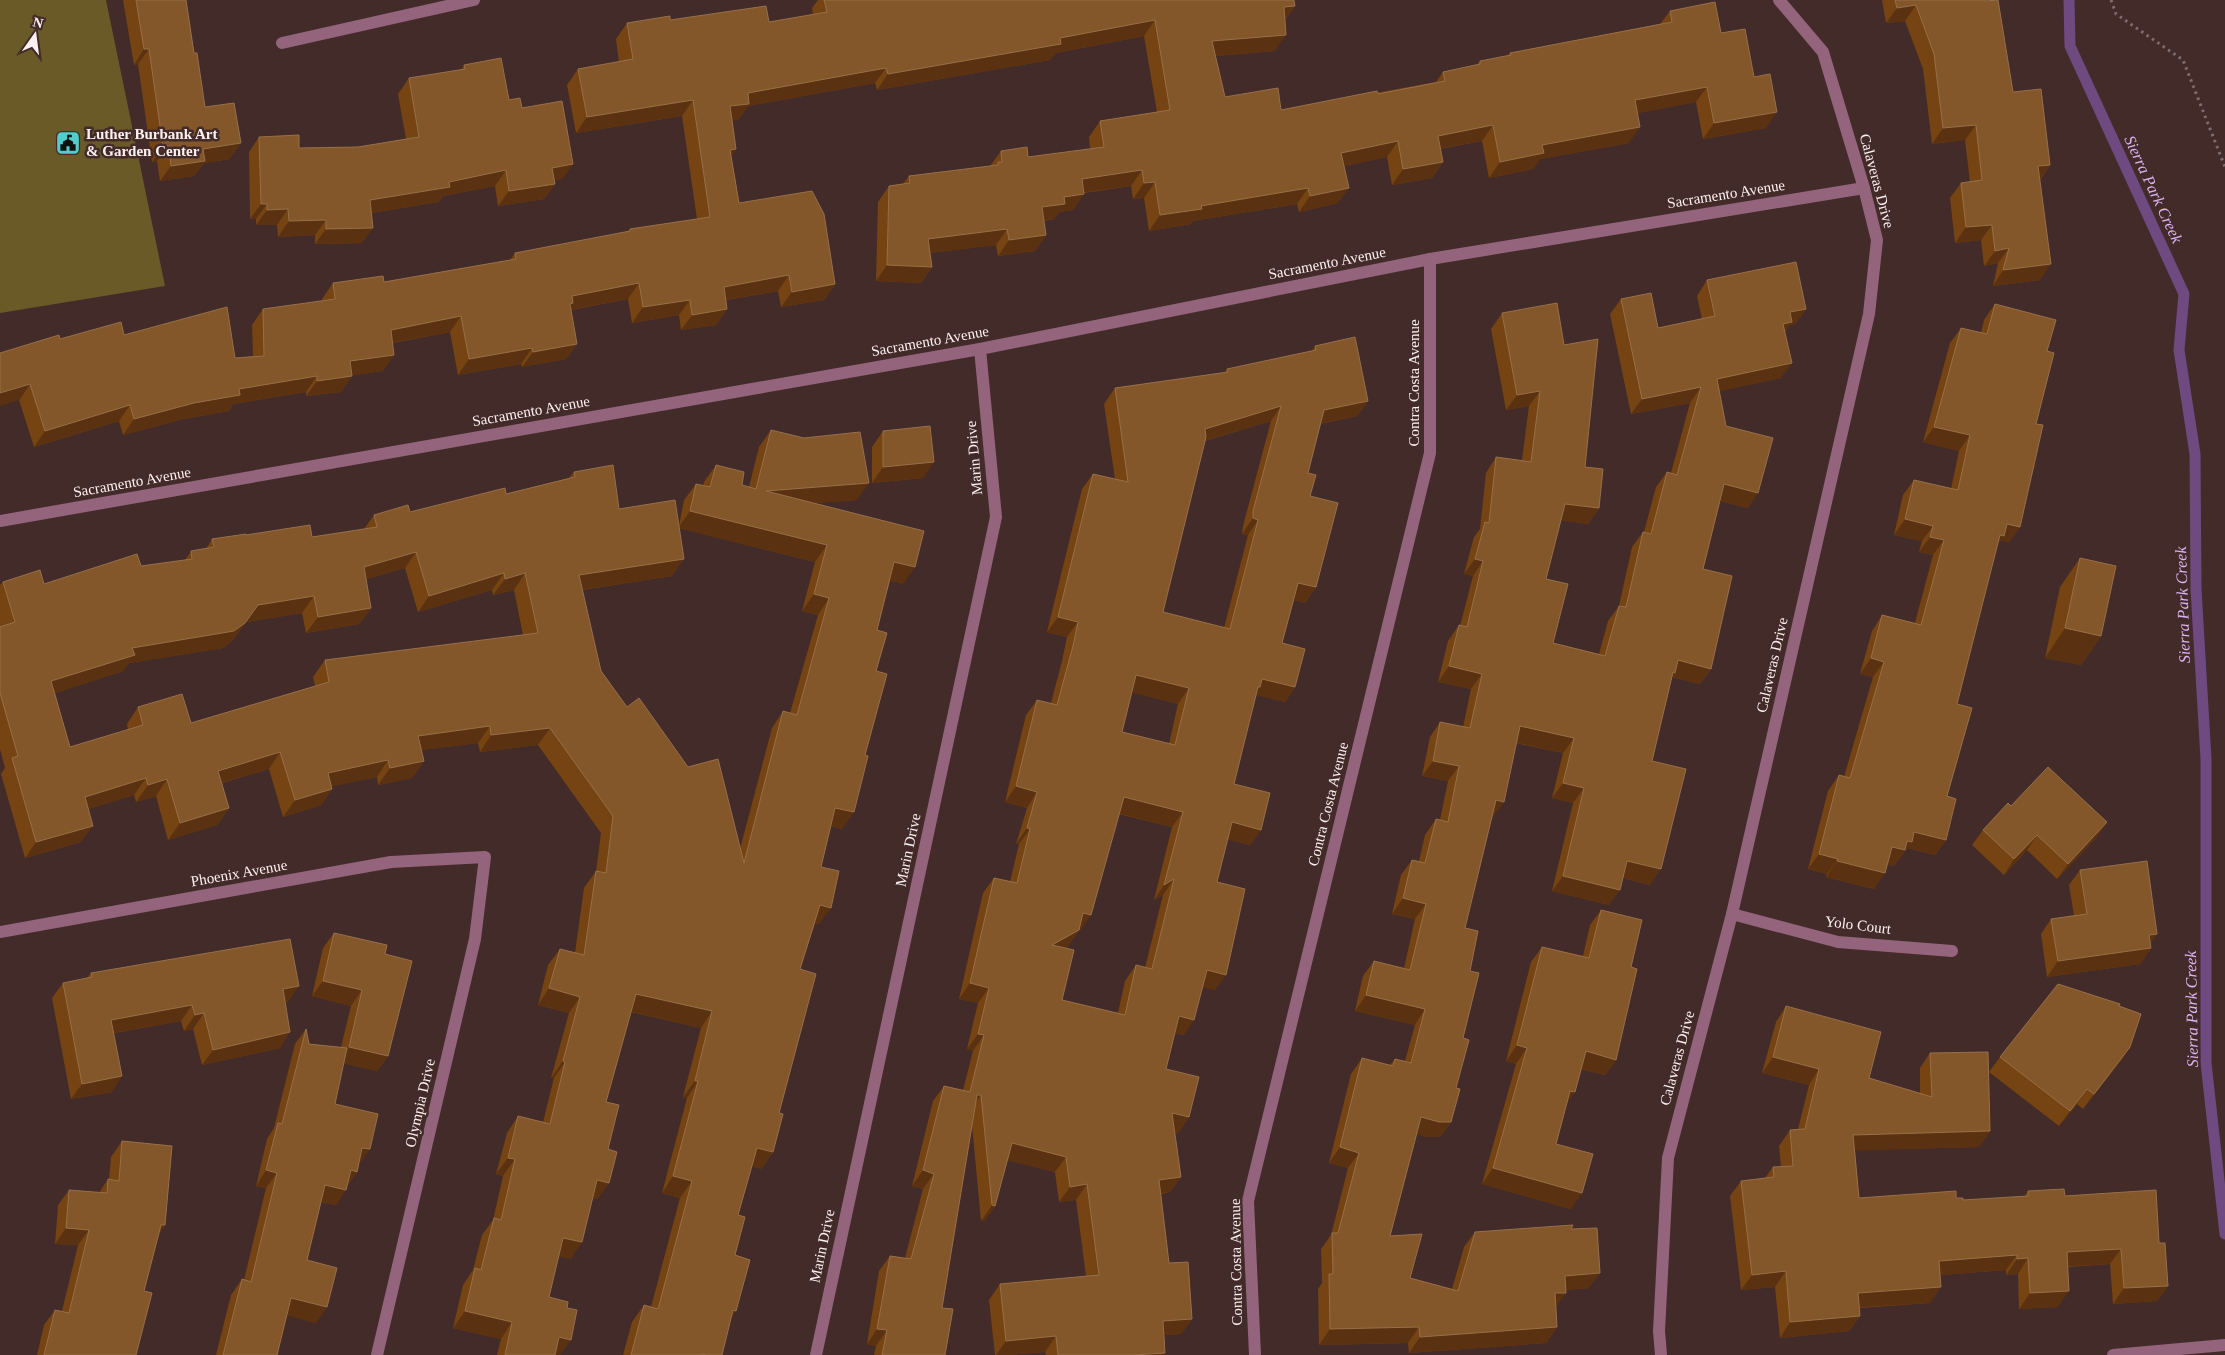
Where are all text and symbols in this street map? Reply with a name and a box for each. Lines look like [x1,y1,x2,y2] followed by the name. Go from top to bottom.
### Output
[10,10,60,60] north arrow
[31,14,45,31] text: N
[86,126,217,159] place label: Luther Burbank Art & Garden Center
[55,130,81,156] public building icon: Luther Burbank Art & Garden Center
[1857,132,1897,230] street label: Calaveras Drive
[2121,133,2186,247] water label: Sierra Park Creek
[1666,177,1786,211] street label: Sacramento Avenue
[1267,244,1387,282] street label: Sacramento Avenue
[1406,319,1422,447] street label: Contra Costa Avenue
[870,323,990,359] street label: Sacramento Avenue
[471,393,591,429] street label: Sacramento Avenue
[963,420,985,496] street label: Marin Drive
[72,464,192,500] street label: Sacramento Avenue
[2172,545,2193,664] water label: Sierra Park Creek
[1753,616,1791,714] street label: Calaveras Drive
[1305,740,1351,868] street label: Contra Costa Avenue
[892,812,924,888] street label: Marin Drive
[190,857,289,889] street label: Phoenix Avenue
[1824,913,1893,937] street label: Yolo Court
[2182,950,2201,1067] water label: Sierra Park Creek
[1657,1009,1697,1107] street label: Calaveras Drive
[402,1057,438,1149] street label: Olympia Drive
[1227,1198,1245,1326] street label: Contra Costa Avenue
[806,1208,838,1284] street label: Marin Drive

